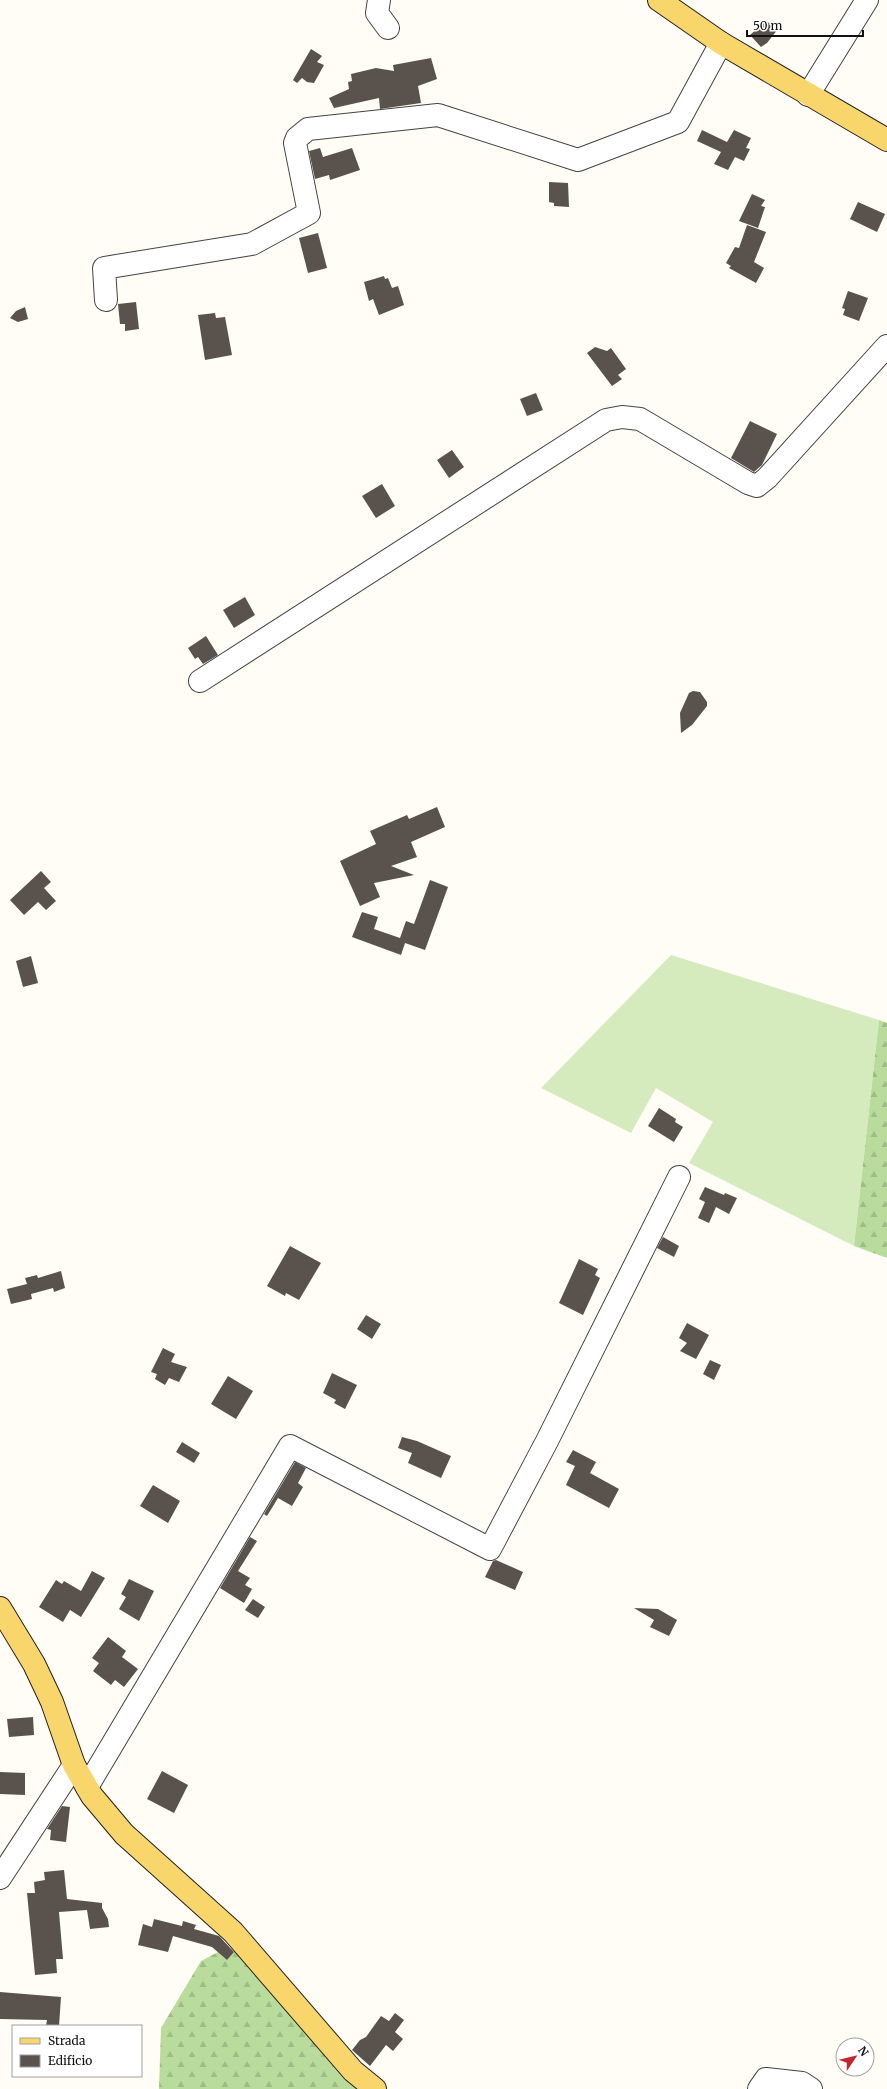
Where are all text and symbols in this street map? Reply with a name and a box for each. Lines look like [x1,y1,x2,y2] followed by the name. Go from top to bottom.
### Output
[747,12,863,38] scale bar
[753,18,782,33] text: 50 m
[12,2025,142,2077] legend
[48,2033,86,2048] text: Strada
[835,2037,875,2077] north arrow
[855,2044,872,2059] text: N
[48,2053,92,2068] text: Edificio

